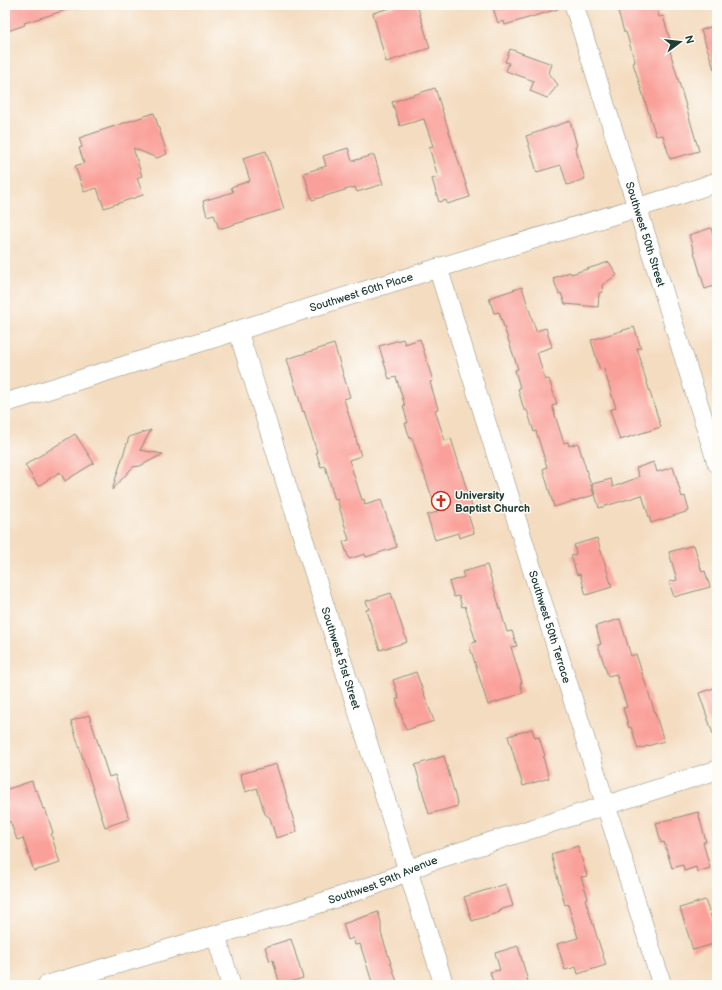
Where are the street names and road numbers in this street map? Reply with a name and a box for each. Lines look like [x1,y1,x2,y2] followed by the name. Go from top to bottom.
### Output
[623,180,668,289] street label: Southwest 50th Street
[308,270,415,314] street label: Southwest 60th Place
[526,569,574,685] street label: Southwest 50th Terrace
[319,605,363,711] street label: Southwest 51st Street
[326,853,439,907] street label: Southwest 59th Avenue

